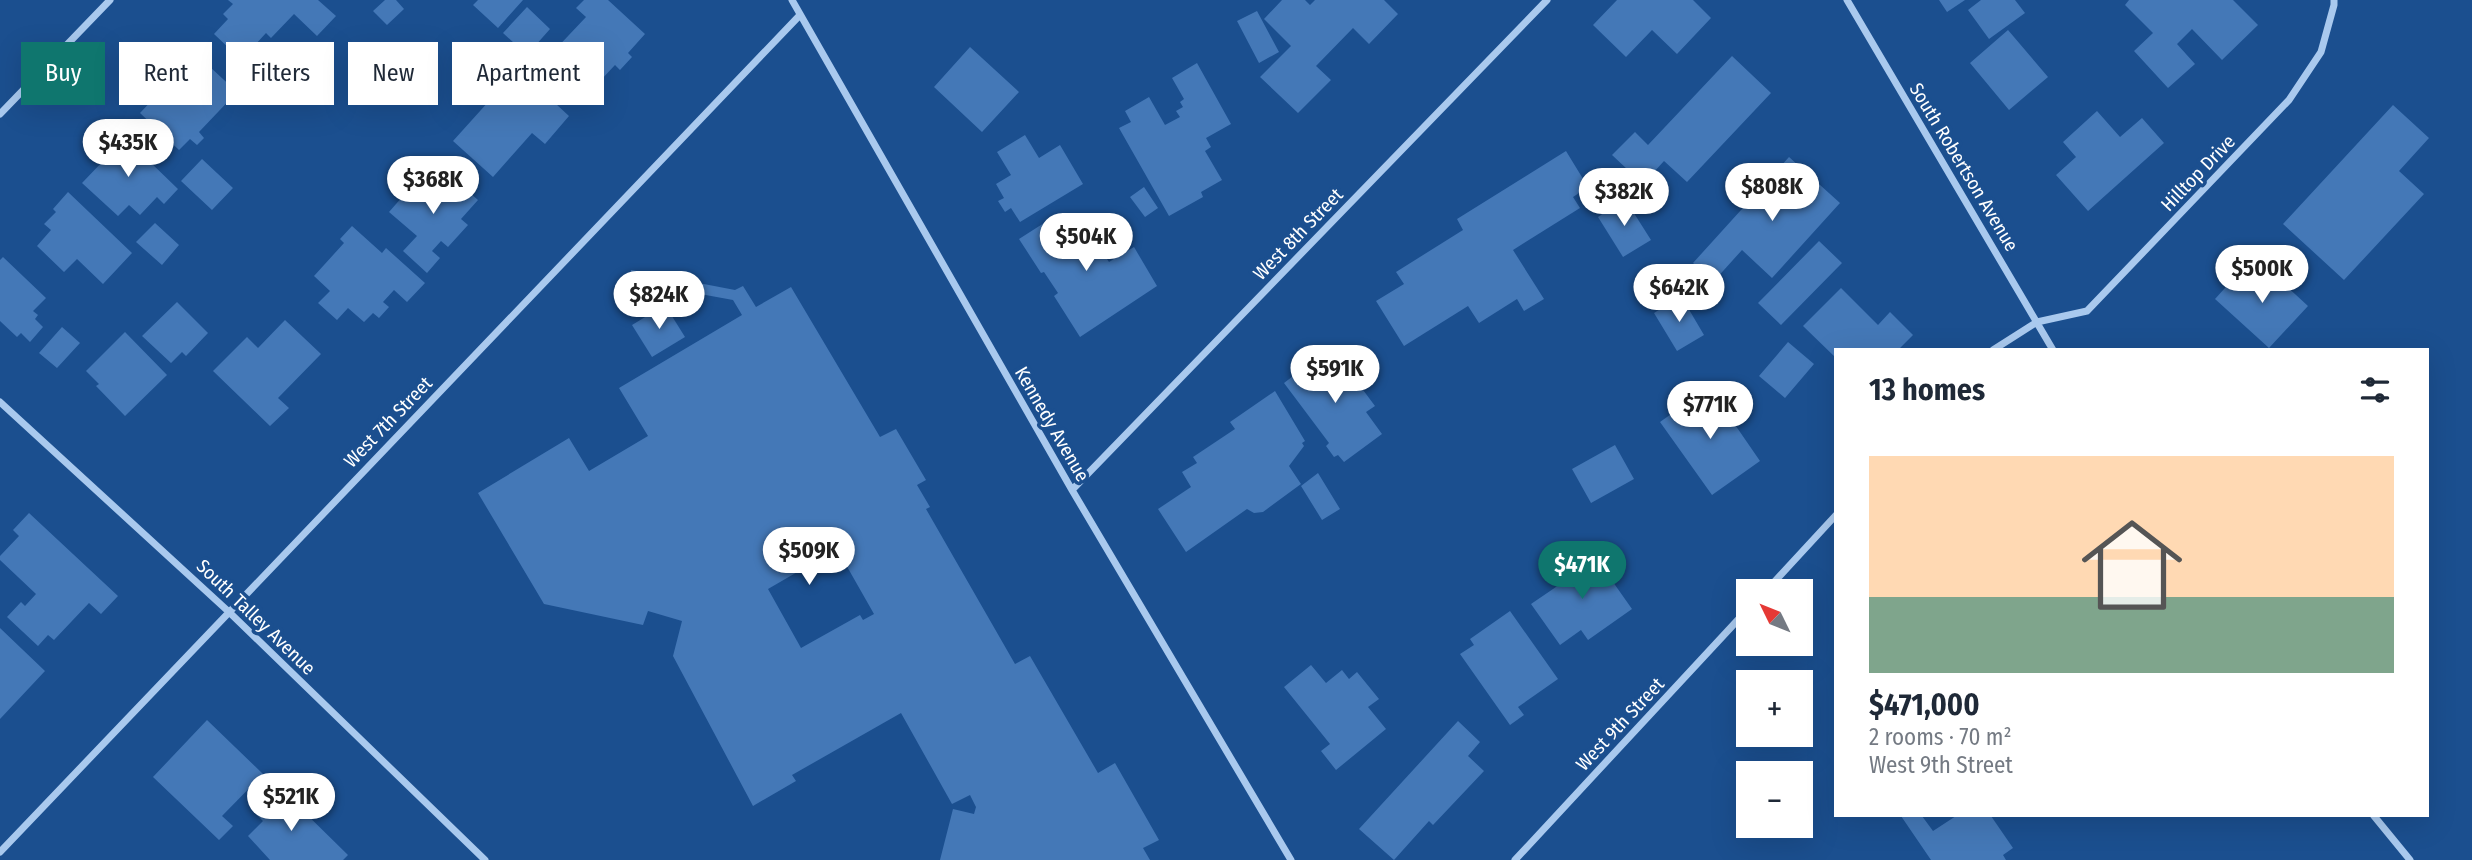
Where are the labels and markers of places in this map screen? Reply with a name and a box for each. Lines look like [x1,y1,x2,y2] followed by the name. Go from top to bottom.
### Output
[79,120,177,179] pin: $435K
[384,156,482,216] pin: $368K
[1723,164,1821,223] pin: $808K
[1575,168,1673,228] pin: $382K
[1037,214,1135,273] pin: $504K
[2213,246,2311,305] pin: $500K
[1630,264,1728,324] pin: $642K
[610,272,708,331] pin: $824K
[1286,346,1384,405] pin: $591K
[1661,382,1759,441] pin: $771K
[760,528,858,587] pin: $509K
[1533,542,1631,601] pin: $471K
[242,774,340,833] pin: $521K

